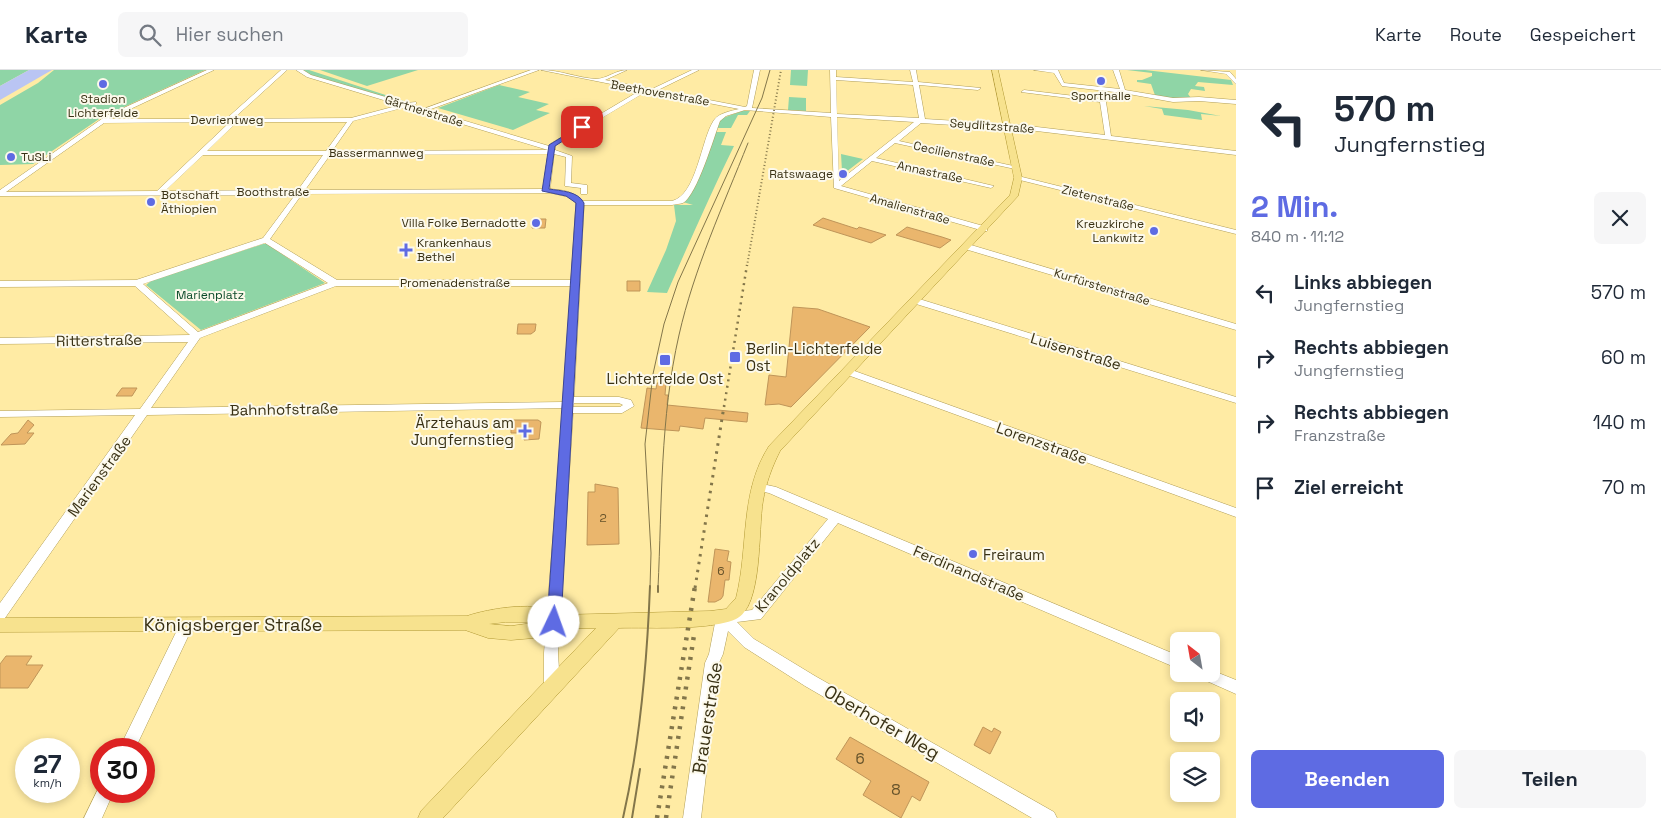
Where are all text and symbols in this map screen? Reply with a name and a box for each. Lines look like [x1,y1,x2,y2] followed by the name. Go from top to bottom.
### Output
[118,12,468,57] search box
[25,19,88,50] text: Karte
[136,21,164,49] icon: search
[176,22,284,47] text: Hier suchen
[1375,23,1422,46] text: Karte
[1450,23,1502,46] text: Route
[1530,23,1636,46] text: Gespeichert
[1095,75,1107,87] marker: Sporthalle
[609,76,711,110] street label: Beethovenstraße
[97,78,109,90] marker: Stadion Lichterfelde
[1334,87,1435,131] text: 570 m
[1071,88,1131,104] place label: Sporthalle
[1251,90,1316,155] icon: left
[68,91,138,121] place label: Stadion Lichterfelde
[383,91,465,131] street label: Gärtnerstraße
[561,106,603,148] pin
[191,112,263,128] street label: Devrientweg
[568,113,596,141] icon: arrive
[949,115,1035,137] street label: Seydlitzstraße
[1334,130,1486,158] text: Jungfernstieg
[912,138,996,170] street label: Cecilienstraße
[328,145,424,161] street label: Bassermannweg
[21,149,51,165] place label: TuSLi
[5,151,17,163] marker: TuSLi
[896,157,964,187] street label: Annastraße
[769,166,833,182] place label: Ratswaage
[837,168,849,180] marker: Ratswaage
[1060,181,1136,215] street label: Zietenstraße
[237,184,309,200] street label: Boothstraße
[161,187,220,217] place label: Botschaft Äthiopien
[1251,187,1338,226] text: 2 Min.
[868,190,952,228] street label: Amalienstraße
[1594,192,1646,244] button: close
[145,196,157,208] marker: Botschaft Äthiopien
[401,215,526,231] place label: Villa Folke Bernadotte
[1076,216,1144,246] place label: Kreuzkirche Lankwitz
[530,217,542,229] marker: Villa Folke Bernadotte
[1148,225,1160,237] marker: Kreuzkirche Lankwitz
[1251,226,1344,247] text: 840 m · 11:12
[417,235,491,265] place label: Krankenhaus Bethel
[399,243,413,257] marker: Krankenhaus Bethel
[1052,265,1152,309] street label: Kurfürstenstraße
[1294,270,1432,295] text: Links abbiegen
[400,275,510,291] street label: Promenadenstraße
[1251,279,1279,307] icon: left
[1591,280,1646,305] text: 570 m
[176,287,244,303] park label: Marienplatz
[1294,295,1404,316] text: Jungfernstieg
[1028,328,1124,374] street label: Luisenstraße
[56,330,142,350] street label: Ritterstraße
[1294,335,1449,360] text: Rechts abbiegen
[746,339,882,375] place label: Berlin-Lichterfelde Ost
[1251,344,1279,372] icon: right
[1601,345,1646,370] text: 60 m
[728,350,742,364] marker: Berlin-Lichterfelde Ost
[658,353,672,367] marker: Lichterfelde Ost
[1294,360,1404,381] text: Jungfernstieg
[607,369,724,388] place label: Lichterfelde Ost
[230,399,339,419] street label: Bahnhofstraße
[1294,400,1449,425] text: Rechts abbiegen
[1251,409,1279,437] icon: right
[1593,410,1646,435] text: 140 m
[411,413,514,449] place label: Ärztehaus am Jungfernstieg
[994,418,1090,468] street label: Lorenzstraße
[518,424,532,438] marker: Ärztehaus am Jungfernstieg
[1294,425,1386,446] text: Franzstraße
[63,432,135,520] street label: Marienstraße
[1251,474,1279,502] icon: arrive
[1294,475,1404,500] text: Ziel erreicht
[1602,475,1646,500] text: 70 m
[599,510,607,526] house number: 2
[750,534,824,616] street label: Kranoldplatz
[910,541,1028,605] street label: Ferdinandstraße
[983,545,1045,564] place label: Freiraum
[967,548,979,560] marker: Freiraum
[717,563,725,579] house number: 6
[527,595,579,647] position arrow
[144,613,322,636] street label: Königsberger Straße
[1170,632,1220,682] north arrow
[1170,632,1220,802] map controls
[687,660,727,776] street label: Brauerstraße
[820,680,944,764] street label: Oberhofer Weg
[1170,692,1220,742] button: sound
[90,738,155,803] speed limit sign: 30
[33,748,62,780] text: 27
[855,749,865,768] house number: 6
[1251,750,1444,808] button: Beenden
[1454,750,1646,808] button: Teilen
[1170,752,1220,802] button: layers
[33,775,62,791] text: km/h
[891,780,901,799] house number: 8

